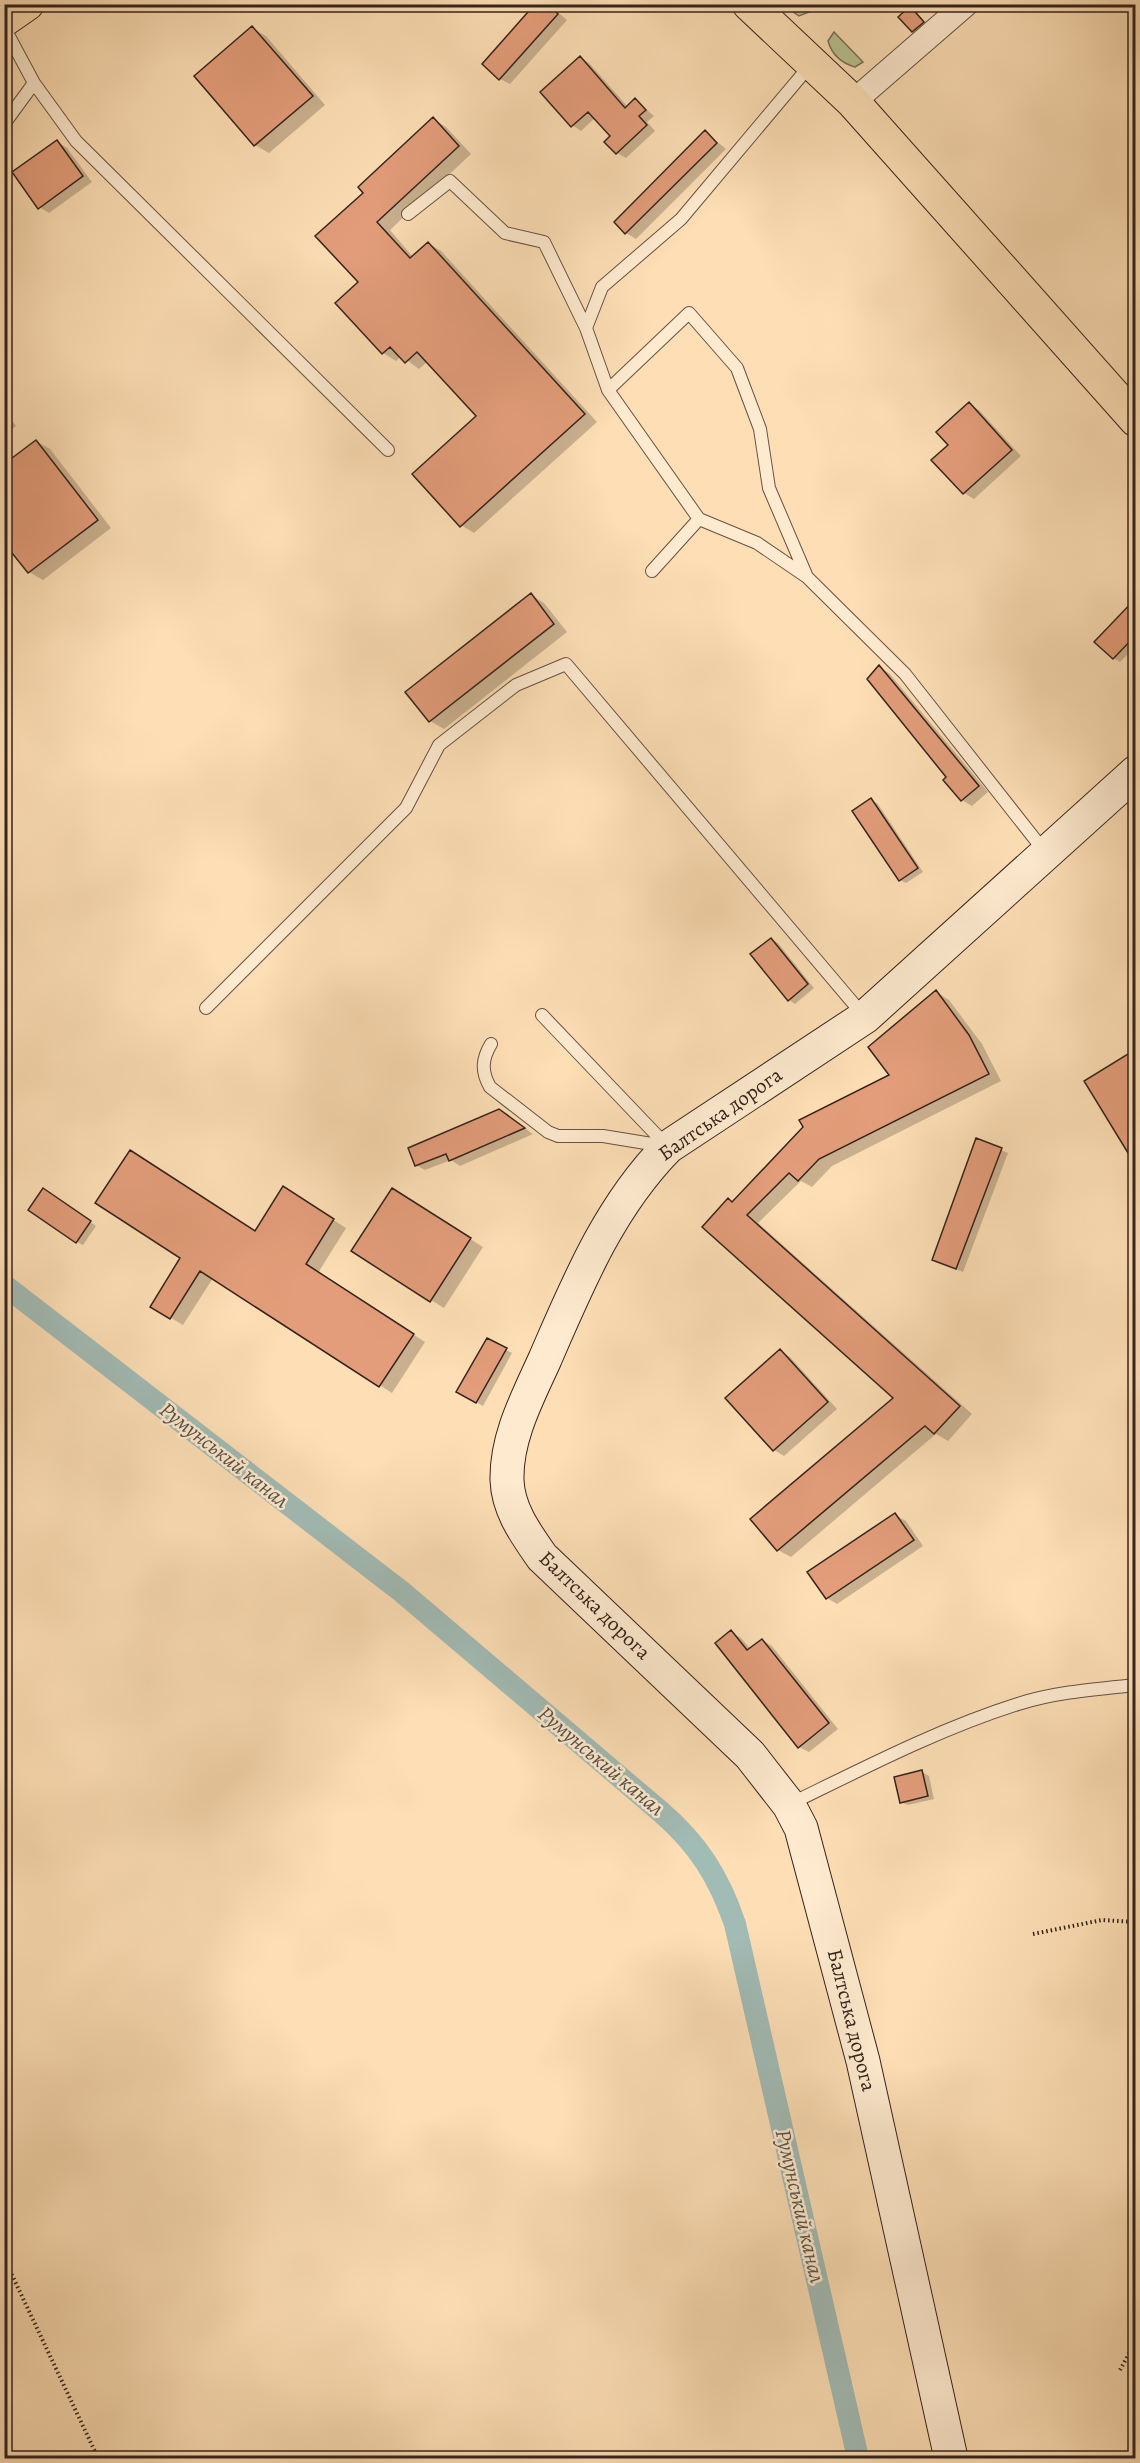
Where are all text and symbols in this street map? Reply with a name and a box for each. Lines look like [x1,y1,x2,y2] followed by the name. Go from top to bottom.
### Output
[652,1061,788,1167] street label: Балтська дорога
[153,1395,295,1515] water label: Румунський канал
[533,1544,657,1666] street label: Балтська дорога
[531,1699,671,1823] water label: Румунський канал
[821,1946,883,2094] street label: Балтська дорога
[768,2126,832,2286] water label: Румунський канал

